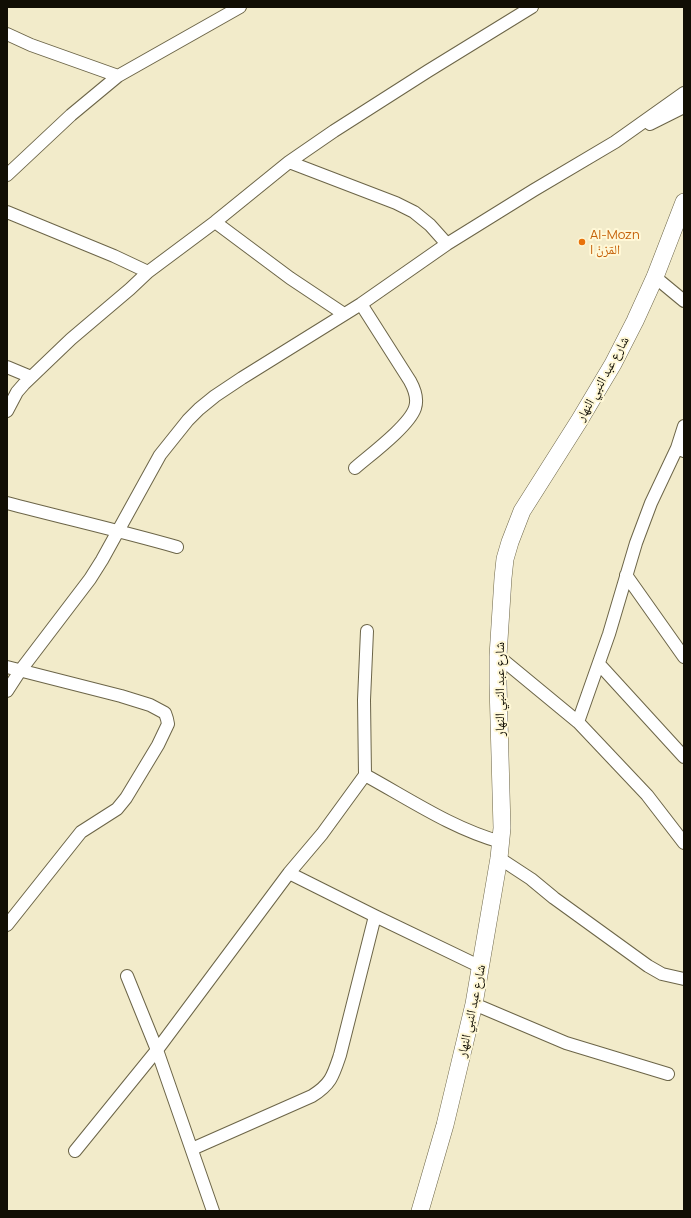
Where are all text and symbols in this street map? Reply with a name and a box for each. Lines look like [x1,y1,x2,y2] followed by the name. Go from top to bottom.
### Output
[590,227,640,258] place label: Al-Mozn | المٓزنْ
[577,237,587,247] marker: Al-Mozn | المٓزنْ
[573,334,633,424] street label: شارع عبد النبي النهار
[492,642,508,736] street label: شارع عبد النبي النهار
[455,963,489,1059] street label: شارع عبد النبي النهار

